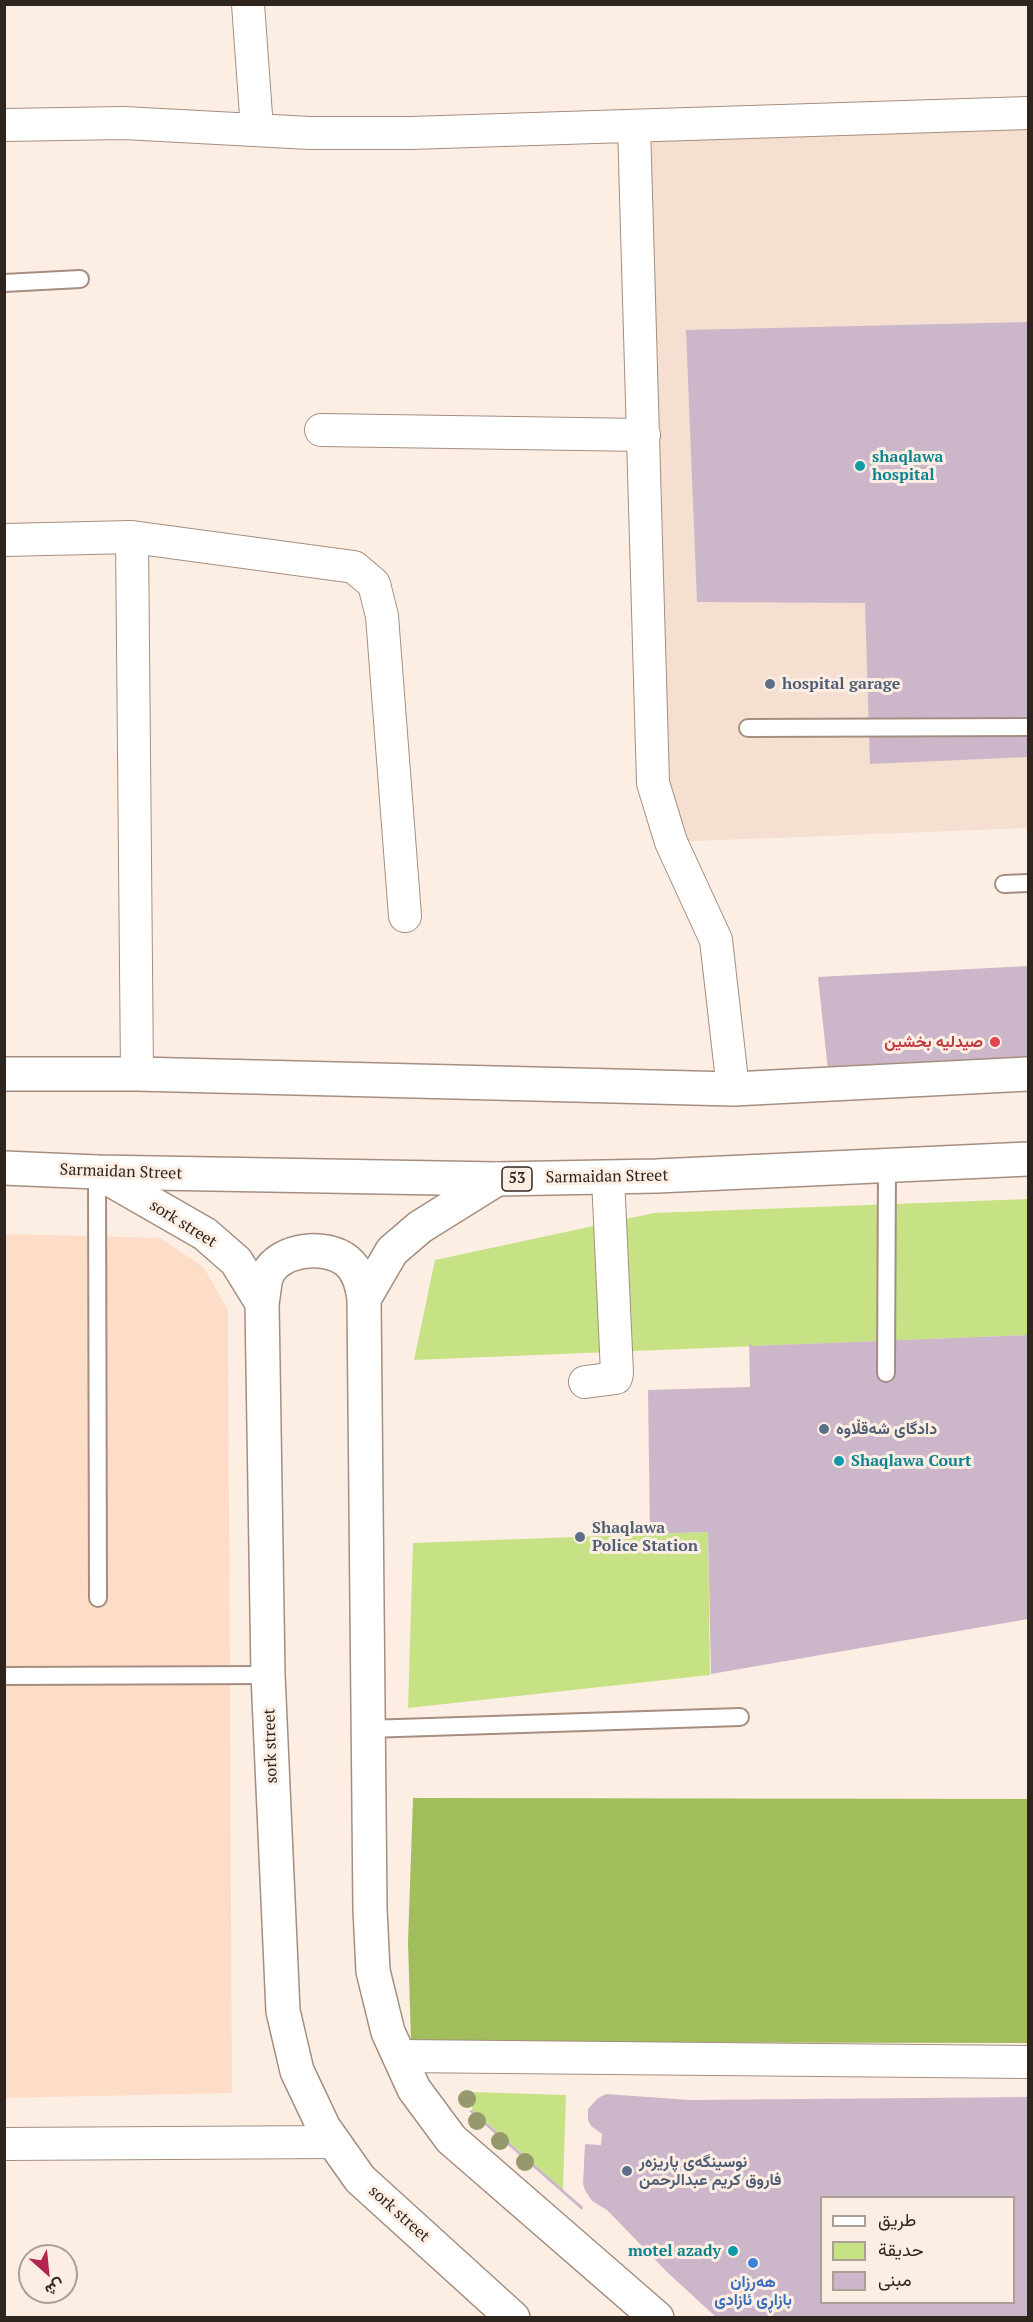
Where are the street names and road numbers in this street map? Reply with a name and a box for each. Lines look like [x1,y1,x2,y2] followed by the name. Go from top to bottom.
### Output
[59,1160,183,1184] street label: Sarmaidan Street
[546,1166,668,1188] street label: Sarmaidan Street
[502,1167,532,1191] road number: 53
[146,1196,220,1252] street label: sork street
[260,1708,282,1784] street label: sork street
[365,2182,433,2246] street label: sork street

